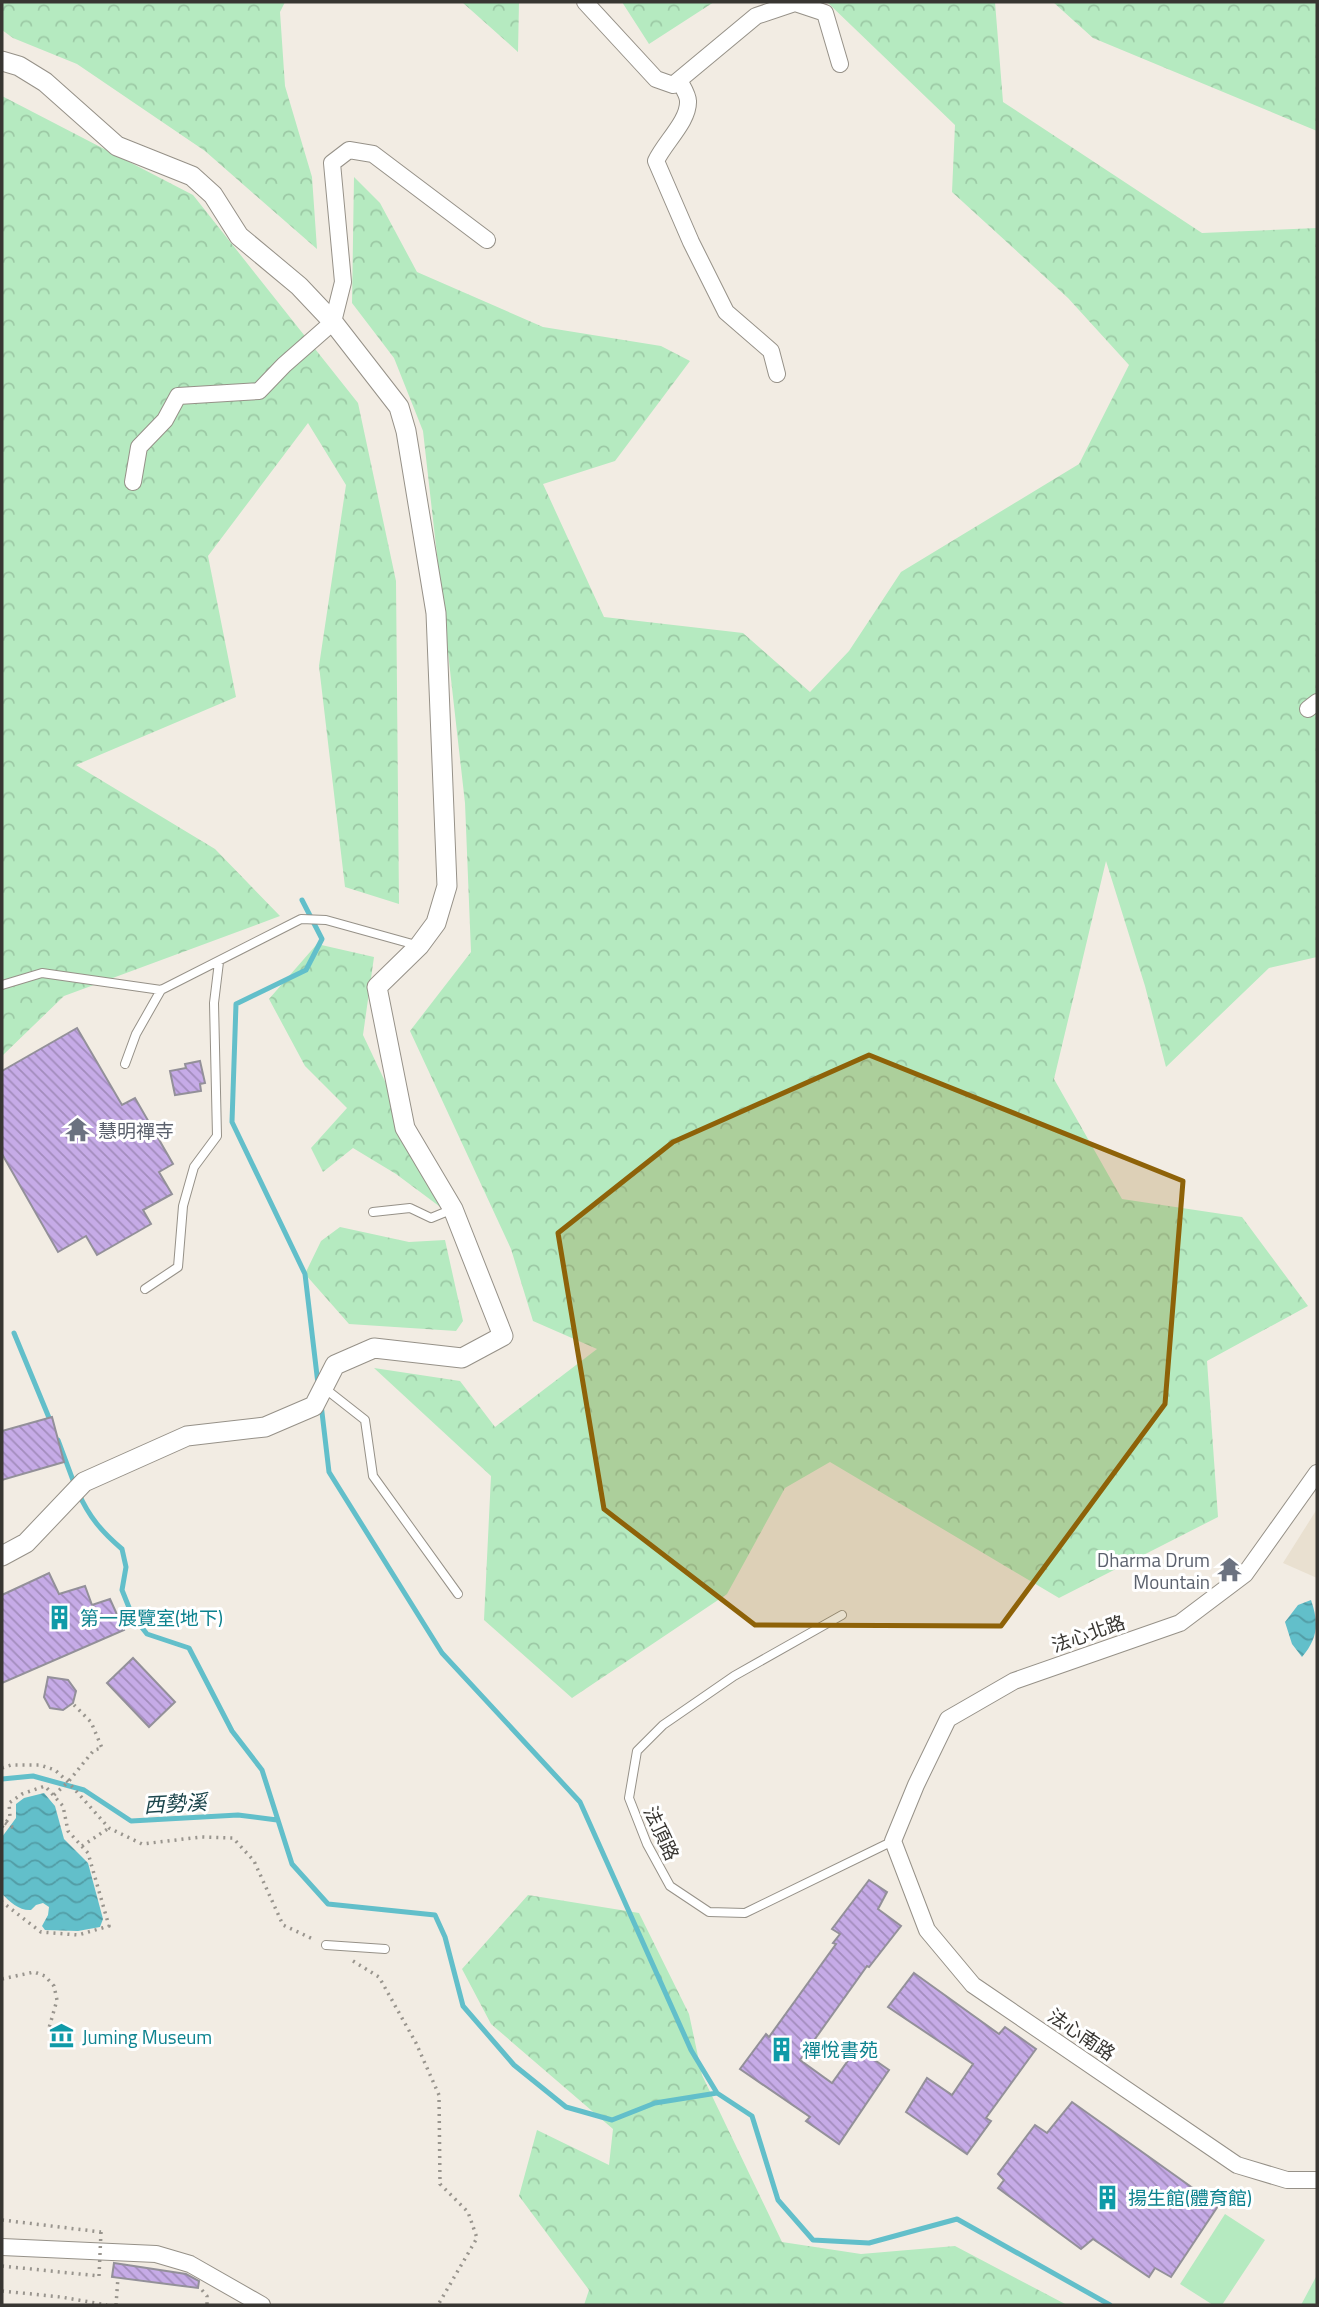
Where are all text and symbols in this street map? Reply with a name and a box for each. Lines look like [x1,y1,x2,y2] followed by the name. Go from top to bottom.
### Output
[64,1116,92,1144] temple icon: 慧明禪寺
[98,1116,174,1145] place label: 慧明禪寺
[1097,1545,1210,1596] place label: Dharma Drum Mountain
[1216,1556,1244,1584] temple icon: Dharma Drum Mountain
[46,1603,74,1631] building icon: 第一展覽室(地下)
[80,1603,223,1632] place label: 第一展覽室(地下)
[1047,1607,1129,1659] street label: 法心北路
[143,1785,210,1821] water label: 西勢溪
[637,1801,687,1865] street label: 法頂路
[1042,2001,1122,2067] street label: 法心南路
[48,2022,76,2050] museum icon: Juming Museum
[82,2022,212,2051] place label: Juming Museum
[768,2035,796,2063] building icon: 禪悅書苑
[802,2035,878,2064] place label: 禪悅書苑
[1094,2183,1122,2211] building icon: 揚生館(體育館)
[1128,2183,1252,2212] place label: 揚生館(體育館)

